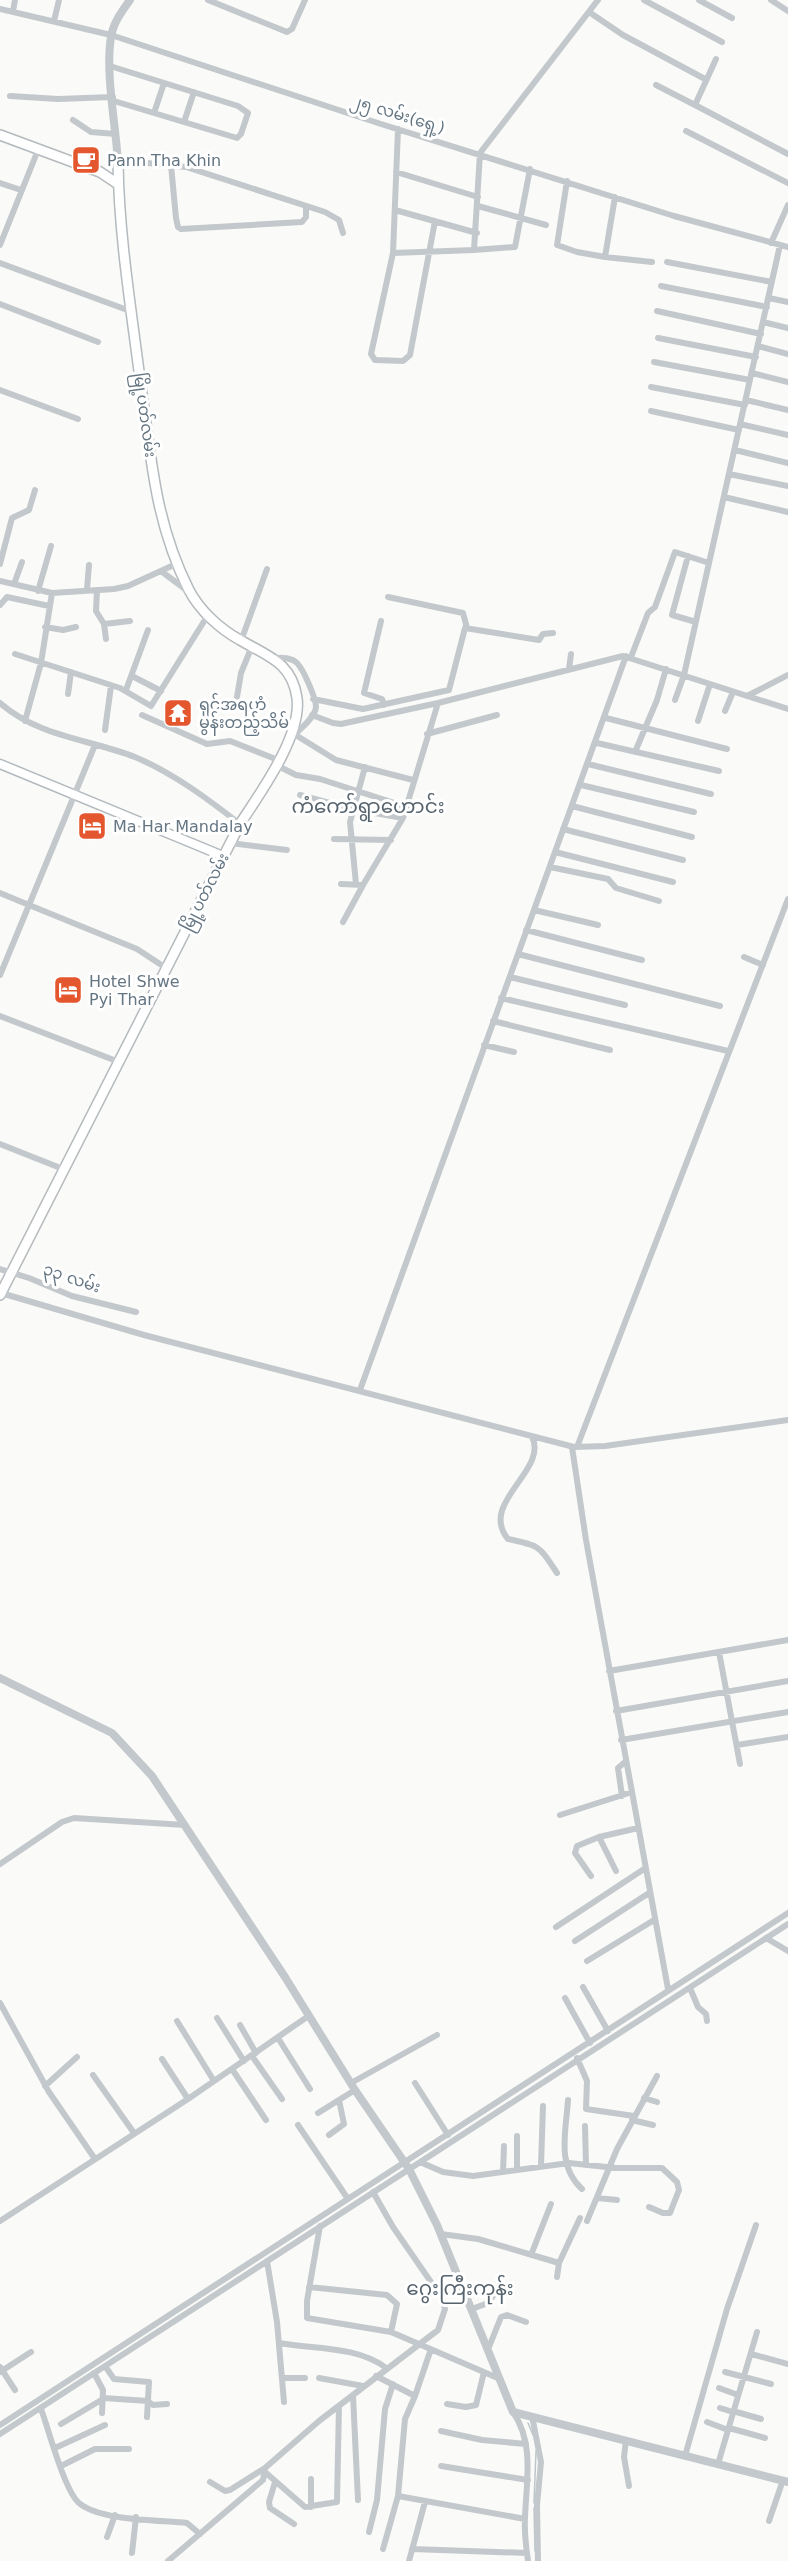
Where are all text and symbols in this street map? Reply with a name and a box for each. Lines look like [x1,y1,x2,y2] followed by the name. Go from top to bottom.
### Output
[347,89,448,142] street label: ၂၅ လမ်း(ရှေ့)
[70,144,102,176] cafe icon: Pann Tha Khin
[107,151,221,170] place label: Pann Tha Khin
[126,371,162,459] street label: မြို့ပတ်လမ်း
[199,693,289,736] place label: ရှင်အရဟံ မွန်းတည့်သိမ်
[162,697,194,729] temple icon: ရှင်အရဟံ မွန်းတည့်သိမ်
[291,792,445,822] district label: ကံကော်ရွာဟောင်း
[76,810,108,842] hotel icon: Ma Har Mandalay
[113,817,253,836] place label: Ma Har Mandalay
[175,849,236,936] street label: မြို့ပတ်လမ်း
[89,972,180,1009] place label: Hotel Shwe Pyi Thar
[52,974,84,1006] hotel icon: Hotel Shwe Pyi Thar
[40,1257,104,1300] street label: ၃၃ လမ်း
[406,2274,514,2305] district label: ဂွေးကြီးကုန်း

